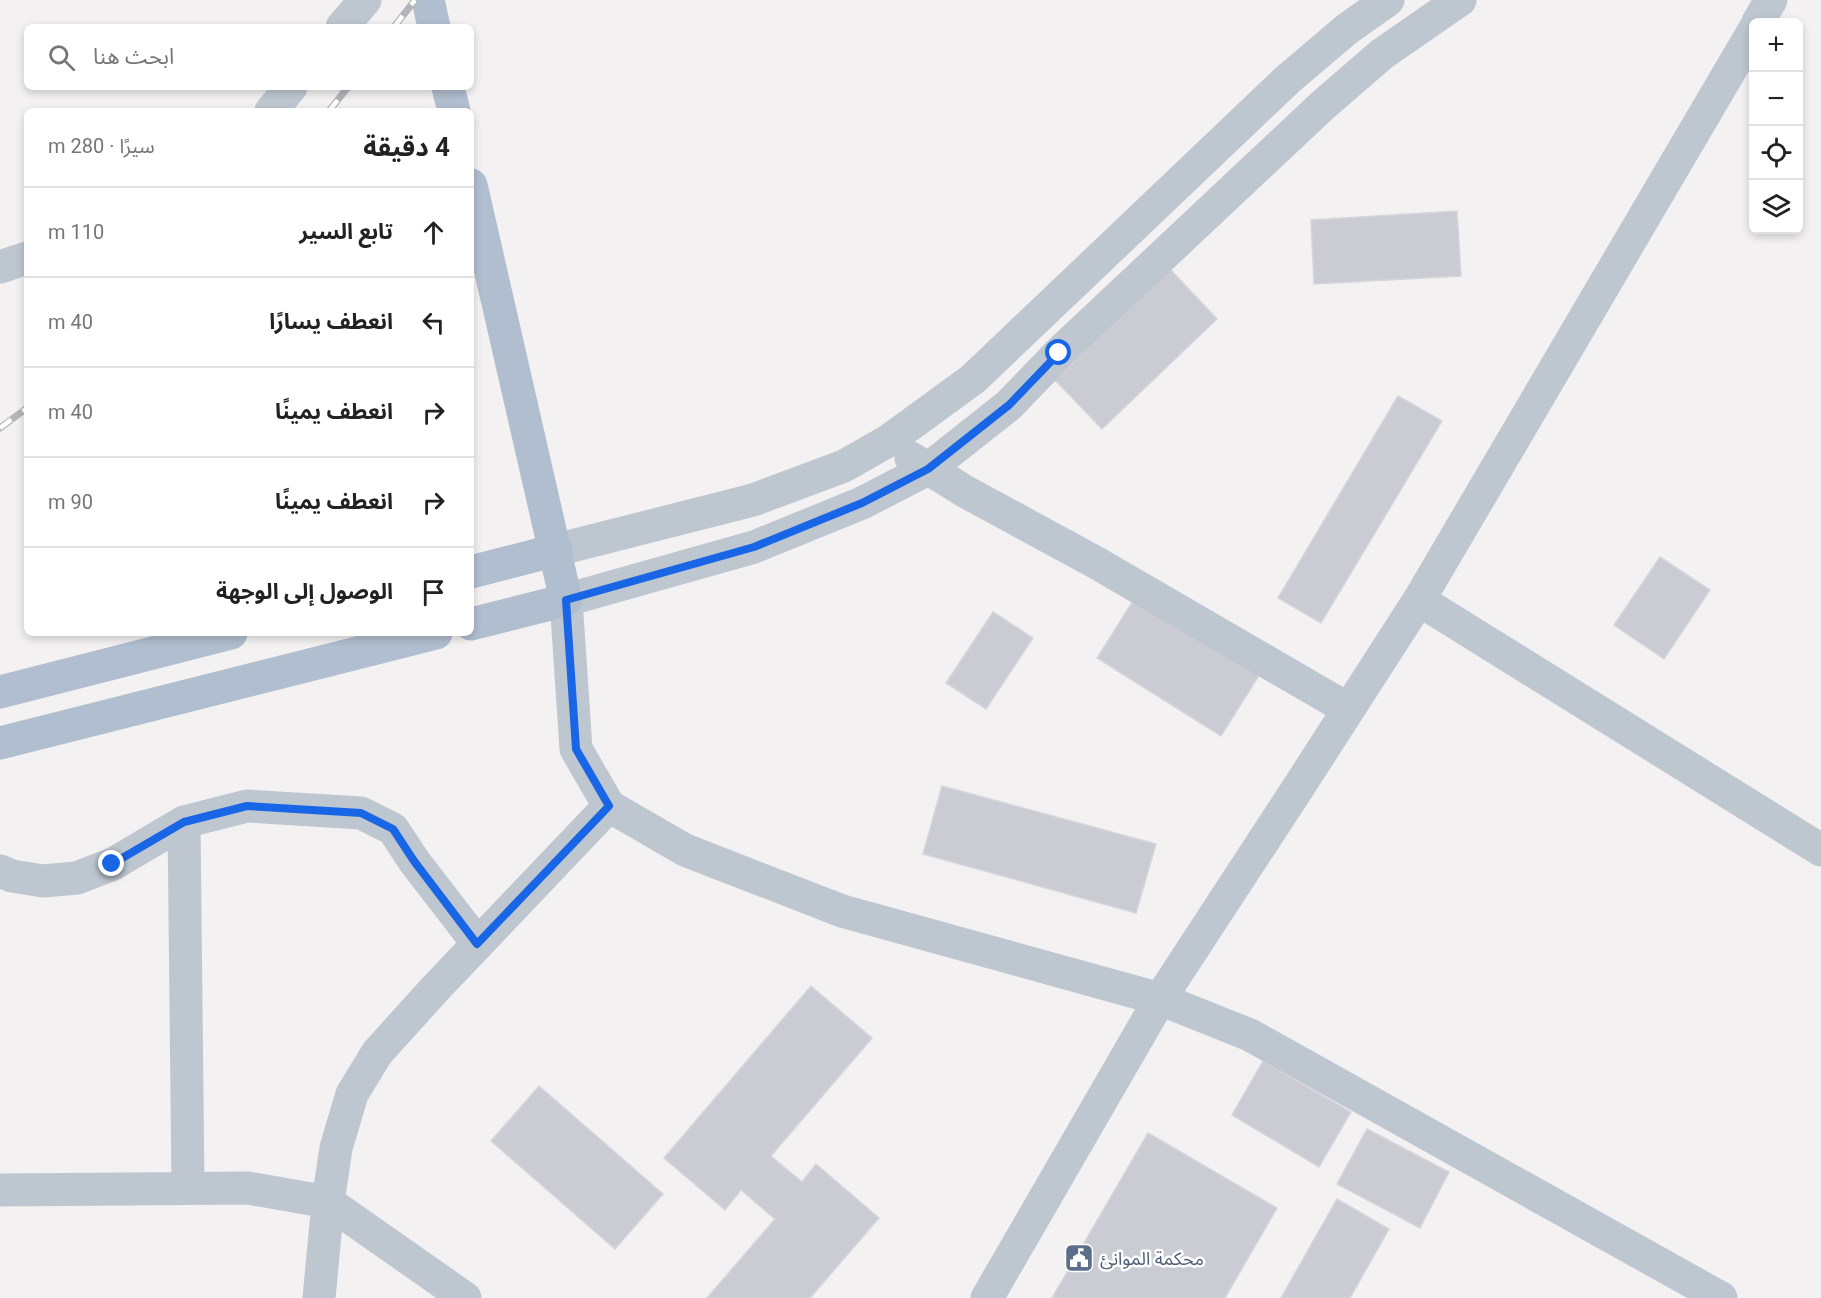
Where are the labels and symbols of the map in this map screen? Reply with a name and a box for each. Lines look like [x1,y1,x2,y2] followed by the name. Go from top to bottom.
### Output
[1045,339,1071,365] route start
[98,850,124,876] route end
[1063,1242,1095,1274] public building icon: محكمة الموانئ
[1100,1248,1204,1270] place label: محكمة الموانئ

